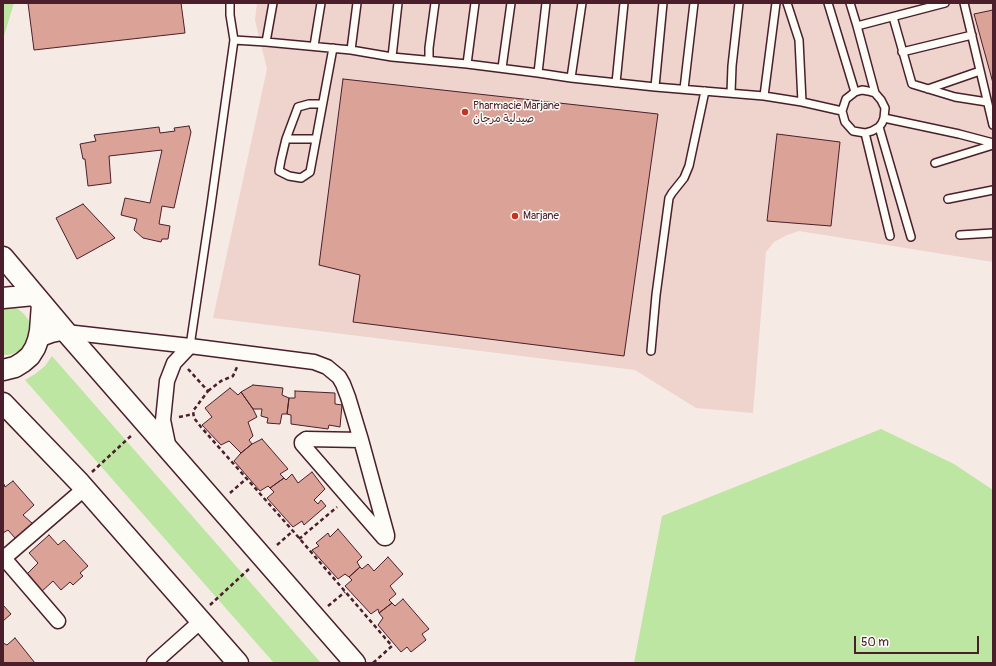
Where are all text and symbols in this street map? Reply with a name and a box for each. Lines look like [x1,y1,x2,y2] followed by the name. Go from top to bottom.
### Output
[473,99,559,125] place label: Pharmacie Marjane صيدلية مرجان
[460,107,470,117] marker: Pharmacie Marjane صيدلية مرجان
[523,209,559,223] place label: Marjane
[510,211,520,221] marker: Marjane
[856,628,981,654] scale bar
[861,635,889,650] text: 50 m

